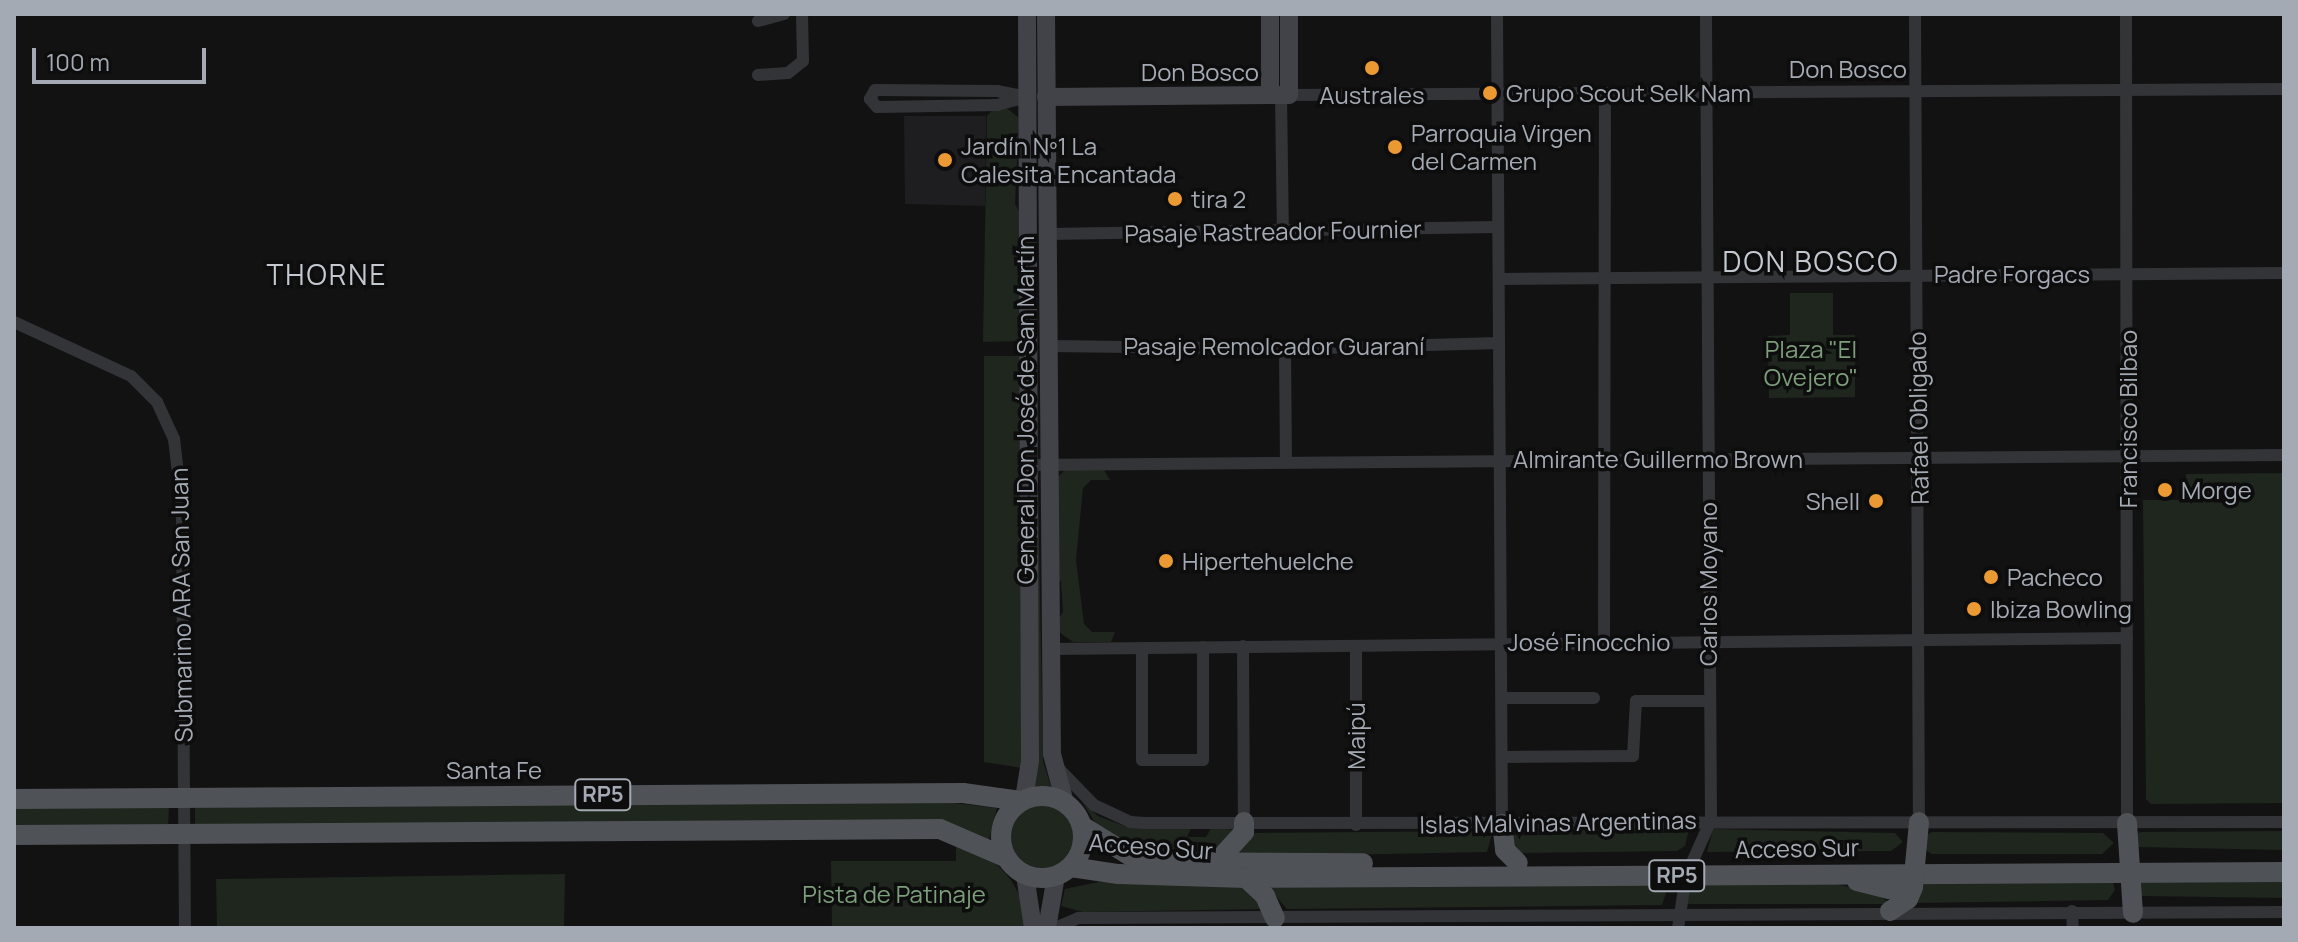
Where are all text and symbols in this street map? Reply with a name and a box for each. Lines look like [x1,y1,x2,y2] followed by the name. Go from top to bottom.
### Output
[36,32,210,82] scale bar
[46,45,110,78] text: 100 m
[1789,55,1907,83] street label: Don Bosco
[1141,58,1259,86] street label: Don Bosco
[1363,59,1381,77] marker: Australes
[1506,79,1751,107] place label: Grupo Scout Selk Nam
[1319,81,1425,109] place label: Australes
[1481,84,1499,102] marker: Grupo Scout Selk Nam
[1411,119,1592,175] place label: Parroquia Virgen del Carmen
[961,132,1176,188] place label: Jardín Nº1 La Calesita Encantada
[1386,138,1404,156] marker: Parroquia Virgen del Carmen
[936,151,954,169] marker: Jardín Nº1 La Calesita Encantada
[1191,185,1246,213] place label: tira 2
[1166,190,1184,208] marker: tira 2
[1124,214,1422,248] street label: Pasaje Rastreador Fournier
[1011,236,1039,584] street label: General Don José de San Martín
[1723,244,1899,278] district label: DON BOSCO
[267,257,387,291] district label: THORNE
[1934,260,2090,288] street label: Padre Forgacs
[2114,330,2142,508] street label: Francisco Bilbao
[1902,331,1934,505] street label: Rafael Obligado
[1123,332,1425,360] street label: Pasaje Remolcador Guaraní
[1764,335,1858,391] park label: Plaza "El Ovejero"
[1513,445,1803,473] street label: Almirante Guillermo Brown
[164,467,198,743] street label: Submarino ARA San Juan
[2181,476,2252,504] place label: Morge
[2156,481,2174,499] marker: Morge
[1806,487,1860,515] place label: Shell
[1867,492,1885,510] marker: Shell
[1694,502,1722,666] street label: Carlos Moyano
[1182,547,1354,575] place label: Hipertehuelche
[1157,552,1175,570] marker: Hipertehuelche
[2007,563,2103,591] place label: Pacheco
[1982,568,2000,586] marker: Pacheco
[1990,595,2132,623] place label: Ibiza Bowling
[1965,600,1983,618] marker: Ibiza Bowling
[1508,628,1670,656] street label: José Finocchio
[1342,702,1370,770] street label: Maipú
[446,756,542,784] street label: Santa Fe
[573,777,633,813] road number: RP5
[1419,805,1697,839] street label: Islas Malvinas Argentinas
[1088,827,1214,865] street label: Acceso Sur
[1735,833,1859,863] street label: Acceso Sur
[1647,858,1707,894] road number: RP5
[802,880,986,908] park label: Pista de Patinaje

